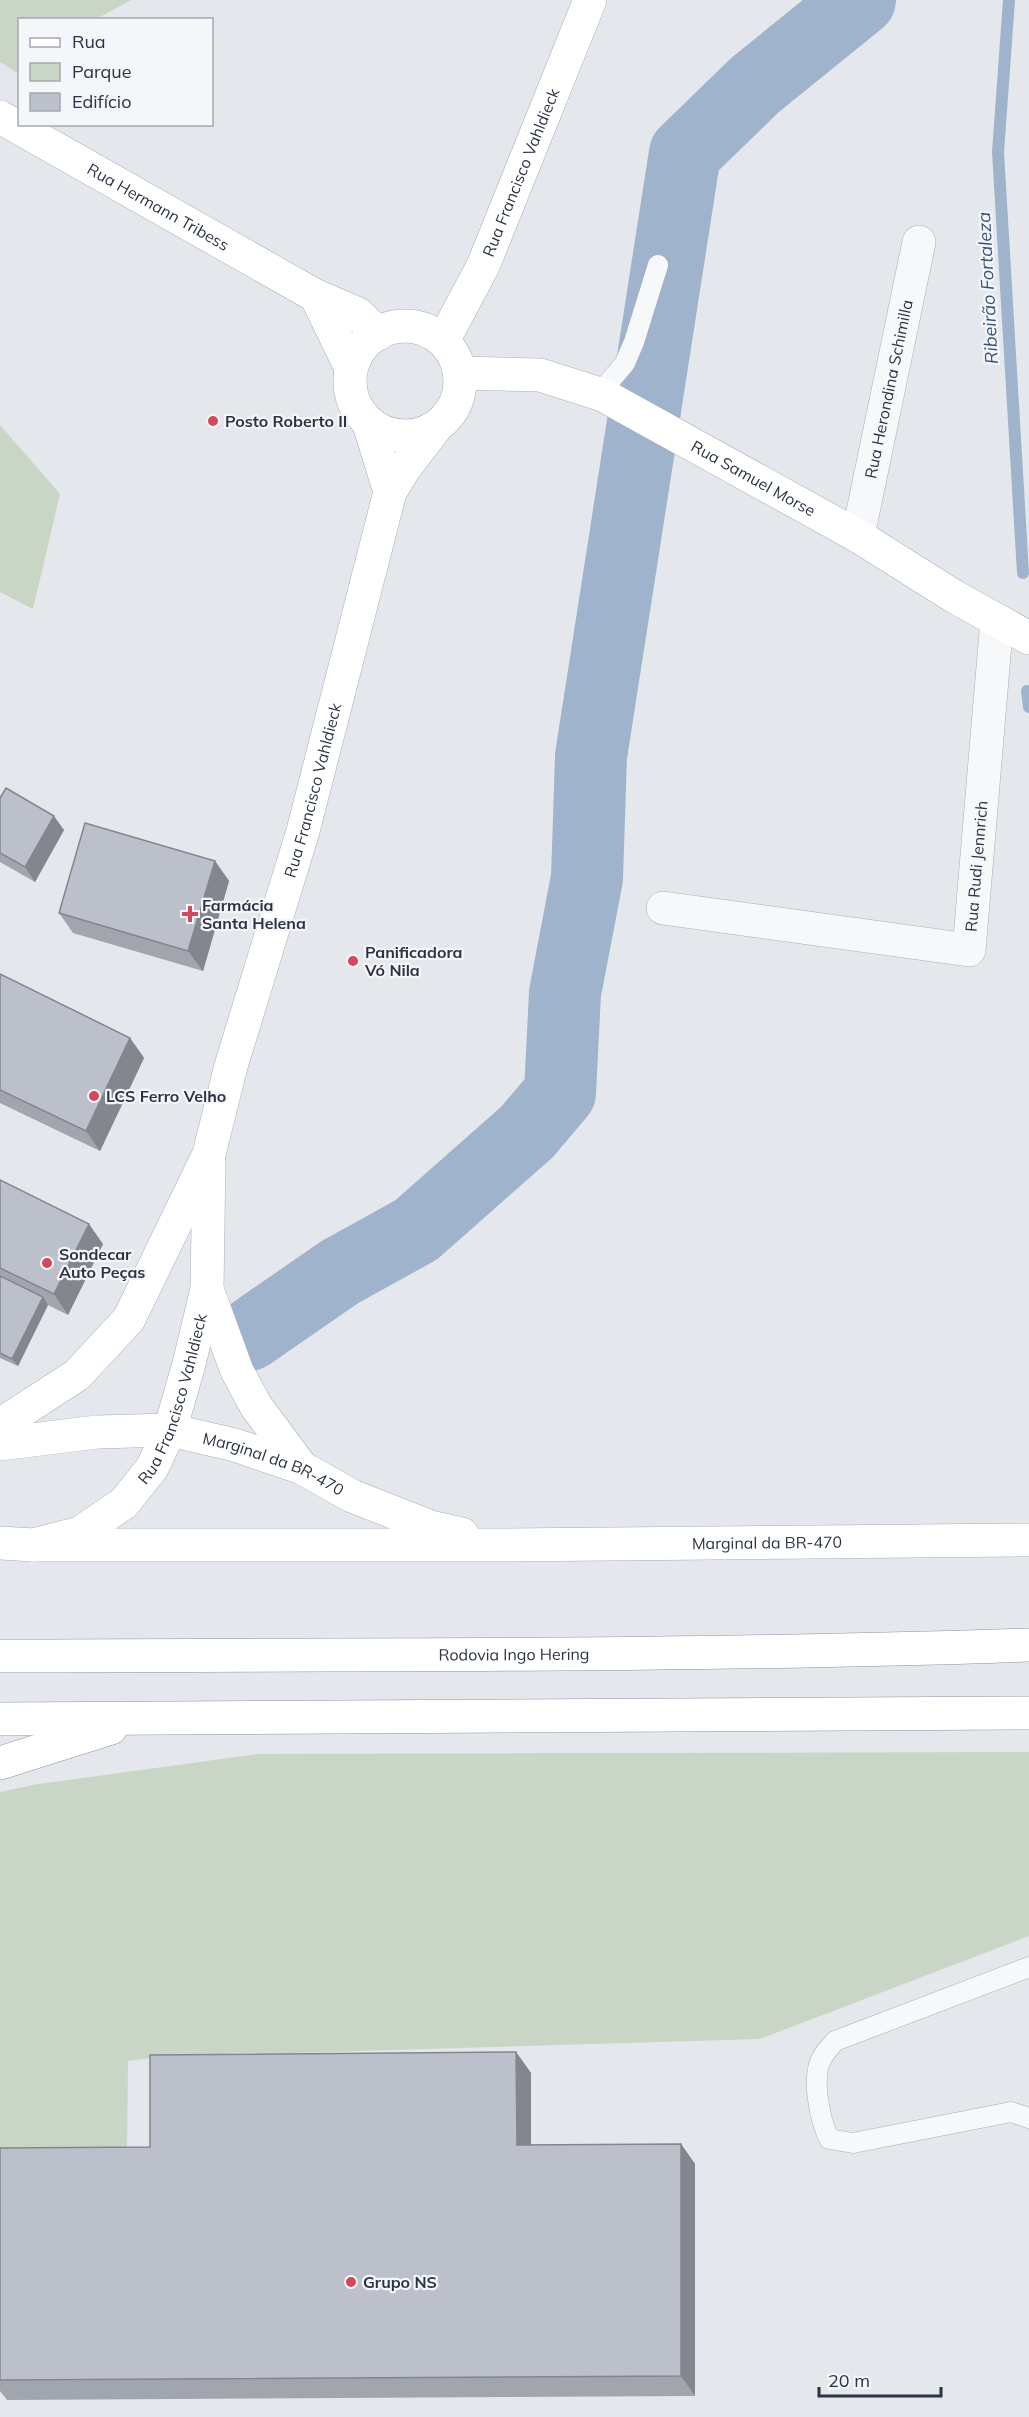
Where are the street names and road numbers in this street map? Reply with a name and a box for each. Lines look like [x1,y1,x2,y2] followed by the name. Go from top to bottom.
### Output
[478,84,564,259] street label: Rua Francisco Vahldieck
[84,159,233,255] street label: Rua Hermann Tribess
[860,298,917,480] street label: Rua Herondina Schimilla
[688,436,819,521] street label: Rua Samuel Morse
[279,700,346,880] street label: Rua Francisco Vahldieck
[961,800,992,933] street label: Rua Rudi Jennrich
[133,1311,211,1488] street label: Rua Francisco Vahldieck
[201,1428,348,1500] street label: Marginal da BR-470
[692,1532,842,1553] street label: Marginal da BR-470
[438,1644,590,1665] street label: Rodovia Ingo Hering

